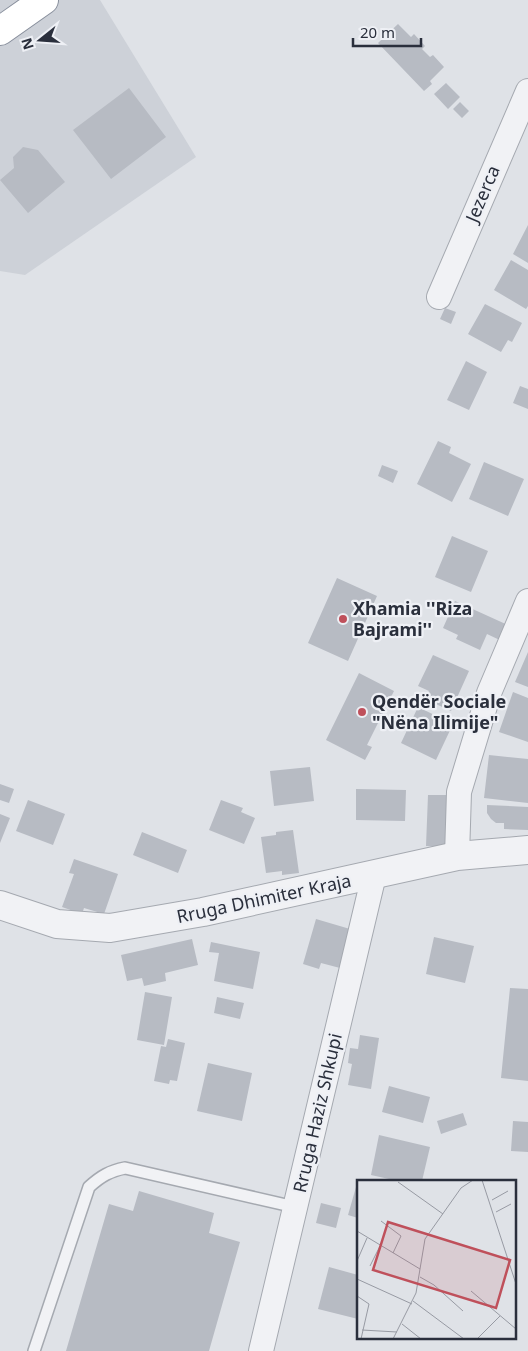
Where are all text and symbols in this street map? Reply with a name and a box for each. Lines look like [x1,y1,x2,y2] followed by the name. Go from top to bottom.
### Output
[15,15,65,65] north arrow
[353,15,420,47] scale bar
[360,22,395,42] text: 20 m
[16,36,38,52] text: N
[459,162,505,227] street label: Jezerca
[353,596,472,641] place label: Xhamia ''Riza Bajrami''
[337,613,349,625] marker: Xhamia ''Riza Bajrami''
[372,689,506,734] place label: Qendër Sociale "Nëna Ilimije"
[356,706,368,718] marker: Qendër Sociale "Nëna Ilimije"
[174,868,353,928] street label: Rruga Dhimiter Kraja
[287,1031,347,1195] street label: Rruga Haziz Shkupi
[357,1180,516,1338] inset map

